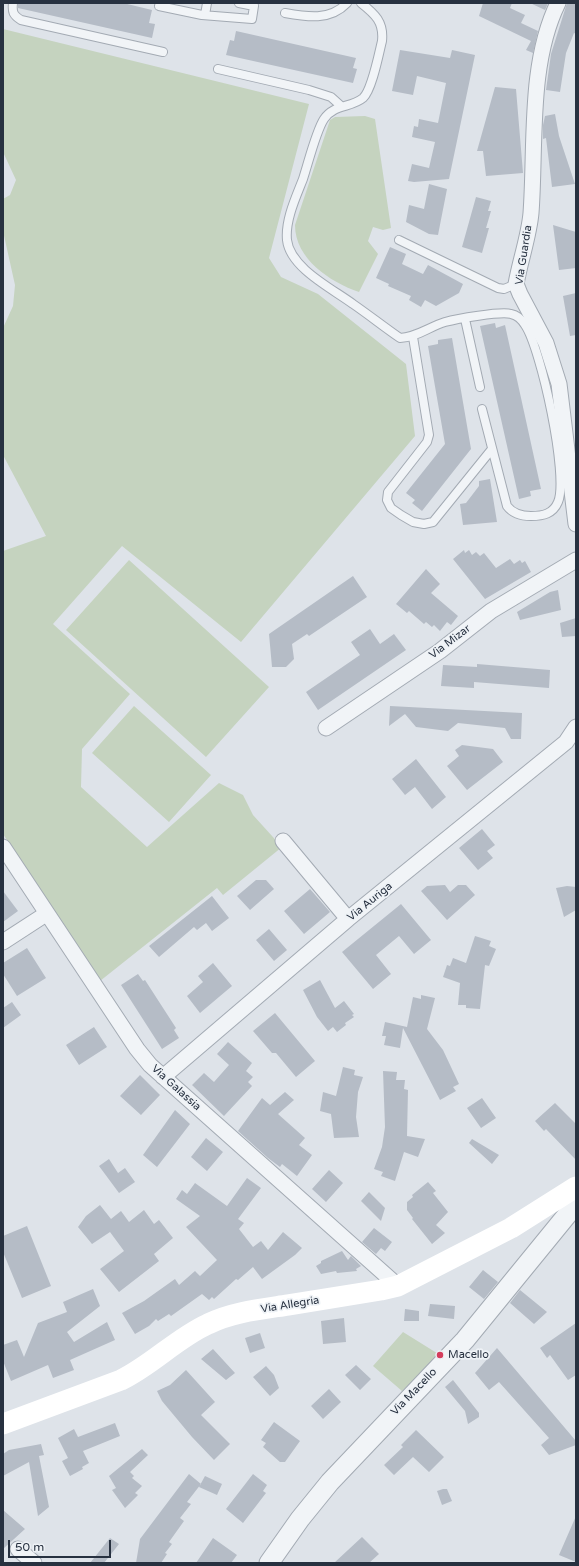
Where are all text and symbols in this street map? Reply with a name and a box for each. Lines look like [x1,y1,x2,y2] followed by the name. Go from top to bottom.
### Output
[513,224,535,286] street label: Via Guardia
[427,622,473,662] street label: Via Mizar
[345,880,395,924] street label: Via Auriga
[148,1062,204,1114] street label: Via Galassia
[260,1294,320,1316] street label: Via Allegria
[448,1348,489,1362] place label: Macello
[435,1350,445,1360] marker: Macello
[388,1366,440,1418] street label: Via Macello
[10,1532,113,1558] scale bar
[15,1540,44,1554] text: 50 m

